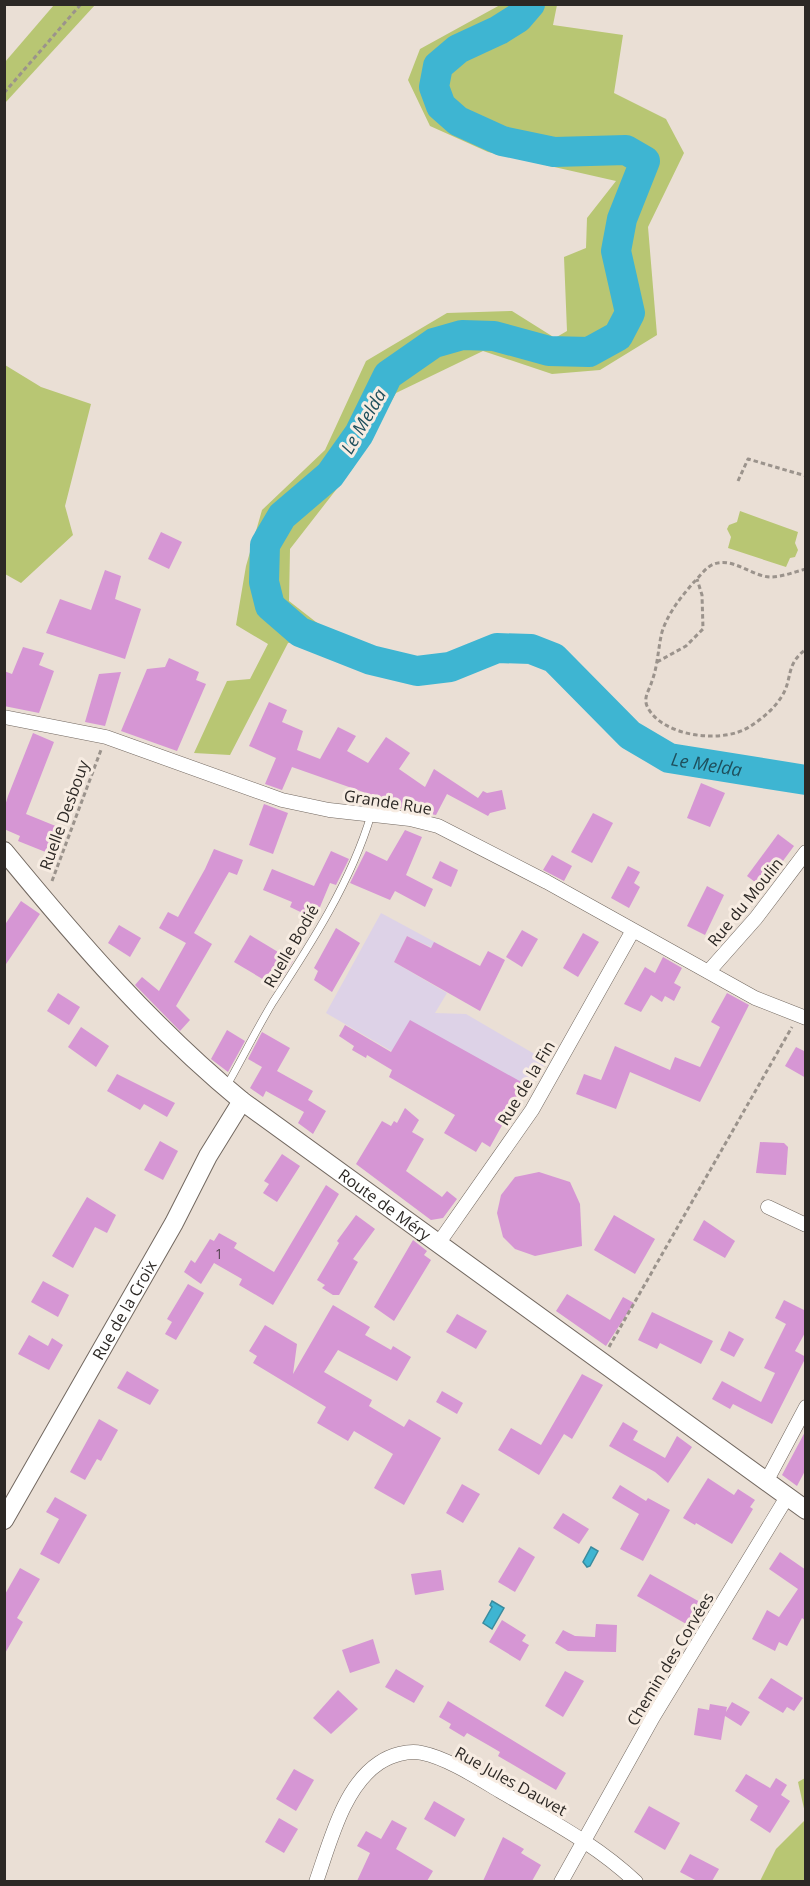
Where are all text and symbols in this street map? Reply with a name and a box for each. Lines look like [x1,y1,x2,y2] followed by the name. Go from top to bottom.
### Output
[335,384,391,458] water label: Le Melda
[670,747,744,782] water label: Le Melda
[34,756,94,873] street label: Ruelle Desbouy
[343,784,433,820] street label: Grande Rue
[702,853,788,951] street label: Rue du Moulin
[258,900,324,992] street label: Ruelle Bodié
[492,1037,560,1129] street label: Rue de la Fin
[334,1164,436,1246] street label: Route de Méry
[215,1244,223,1263] house number: 1
[87,1256,162,1364] street label: Rue de la Croix
[621,1588,719,1730] street label: Chemin des Corvées
[451,1741,571,1821] street label: Rue Jules Dauvet

